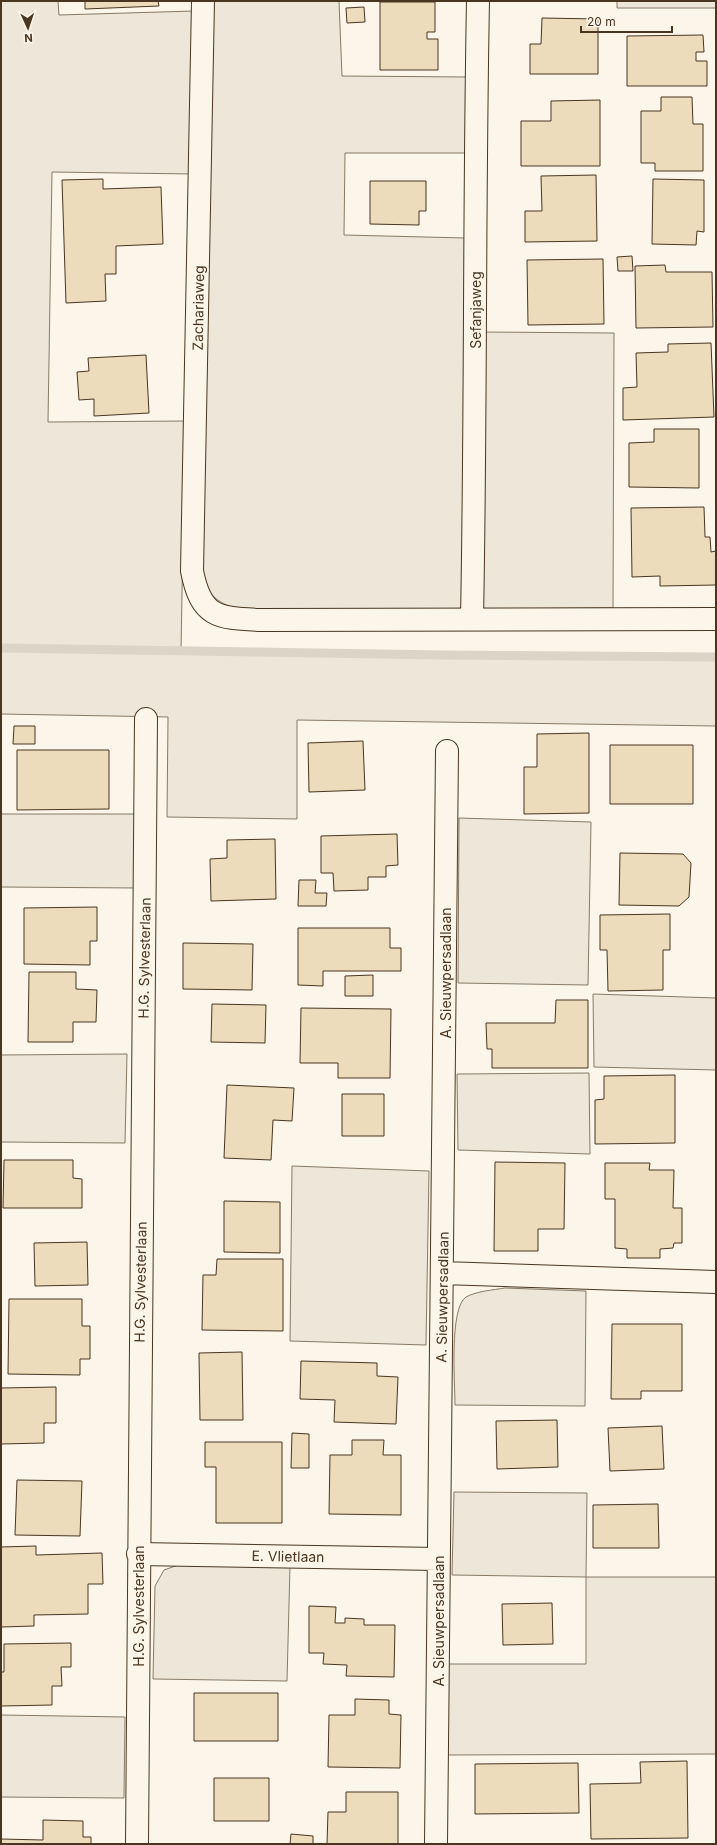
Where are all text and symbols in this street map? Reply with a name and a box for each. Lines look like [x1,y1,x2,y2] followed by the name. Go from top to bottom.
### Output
[8,8,48,48] north arrow
[581,8,672,34] scale bar
[587,14,616,29] text: 20 m
[24,31,33,45] text: N
[189,265,207,351] street label: Zachariaweg
[467,271,484,349] street label: Sefanjaweg
[134,897,154,1019] street label: H.G. Sylvesterlaan
[437,907,454,1039] street label: A. Sieuwpersadlaan
[130,1221,150,1343] street label: H.G. Sylvesterlaan
[432,1231,452,1363] street label: A. Sieuwpersadlaan
[130,1545,147,1667] street label: H.G. Sylvesterlaan
[251,1547,325,1565] street label: E. Vlietlaan
[430,1555,447,1687] street label: A. Sieuwpersadlaan

